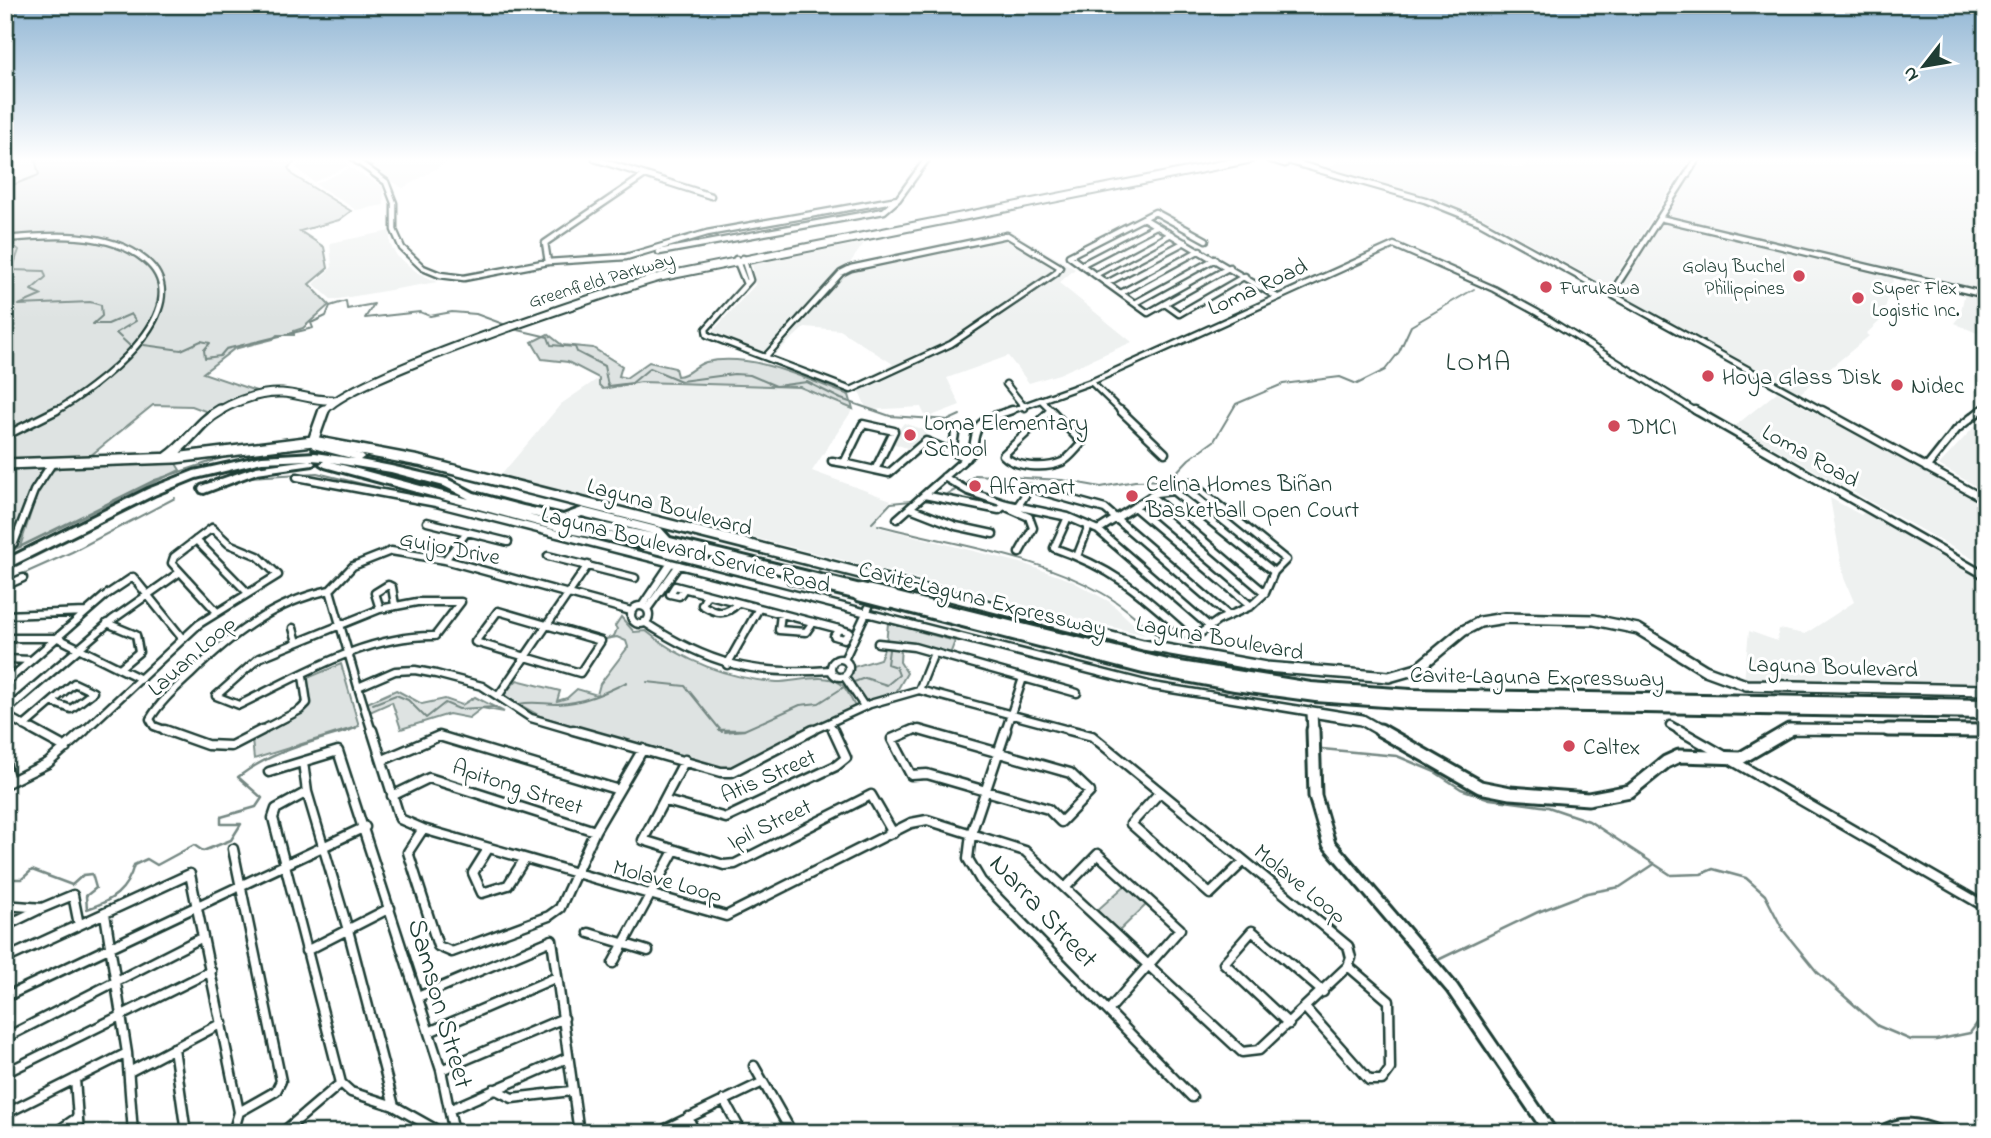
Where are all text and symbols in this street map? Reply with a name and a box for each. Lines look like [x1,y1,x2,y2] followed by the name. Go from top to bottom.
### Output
[1890,32,1960,102] north arrow
[1897,61,1926,86] text: N
[525,246,678,317] street label: Greenfield Parkway
[1203,251,1313,326] street label: Loma Road
[1682,254,1785,303] place label: Golay Buchel Philippines
[1791,268,1807,284] marker: Golay Buchel Philippines
[1559,276,1640,303] place label: Furukawa
[1872,276,1960,327] place label: Super Flex Logistic Inc.
[1538,279,1554,295] marker: Furukawa
[1850,290,1866,306] marker: Super Flex Logistic Inc.
[1446,345,1512,383] district label: LOMA
[1722,362,1882,397] place label: Hoya Glass Disk
[1700,368,1716,384] marker: Hoya Glass Disk
[1911,371,1965,404] place label: Nidec
[1889,377,1905,393] marker: Nidec
[924,408,1088,467] place label: Loma Elementary School
[1627,412,1677,445] place label: DMCI
[1755,417,1864,497] street label: Loma Road
[1606,418,1622,434] marker: DMCI
[902,427,918,443] marker: Loma Elementary School
[1145,469,1360,528] place label: Celina Homes Biñan Basketball Open Court
[583,470,756,547] street label: Laguna Boulevard
[989,472,1076,505] place label: Alfamart
[967,478,983,494] marker: Alfamart
[1124,488,1140,504] marker: Celina Homes Biñan Basketball Open Court
[537,499,834,604] street label: Laguna Boulevard Service Road
[396,524,503,576] street label: Guijo Drive
[854,554,1110,649] street label: Cavite–Laguna Expressway
[141,608,244,705] street label: Lauan Loop
[1133,608,1306,671] street label: Laguna Boulevard
[1747,649,1918,689] street label: Laguna Boulevard
[1409,660,1664,699] street label: Cavite–Laguna Expressway
[1583,732,1640,765] place label: Caltex
[1561,738,1577,754] marker: Caltex
[716,741,822,813] street label: Atis Street
[447,752,587,826] street label: Apitong Street
[722,791,818,859] street label: Ipil Street
[1245,837,1353,933] street label: Molave Loop
[978,846,1107,979] street label: Narra Street
[609,852,726,913] street label: Molave Loop
[395,914,482,1094] street label: Samson Street

